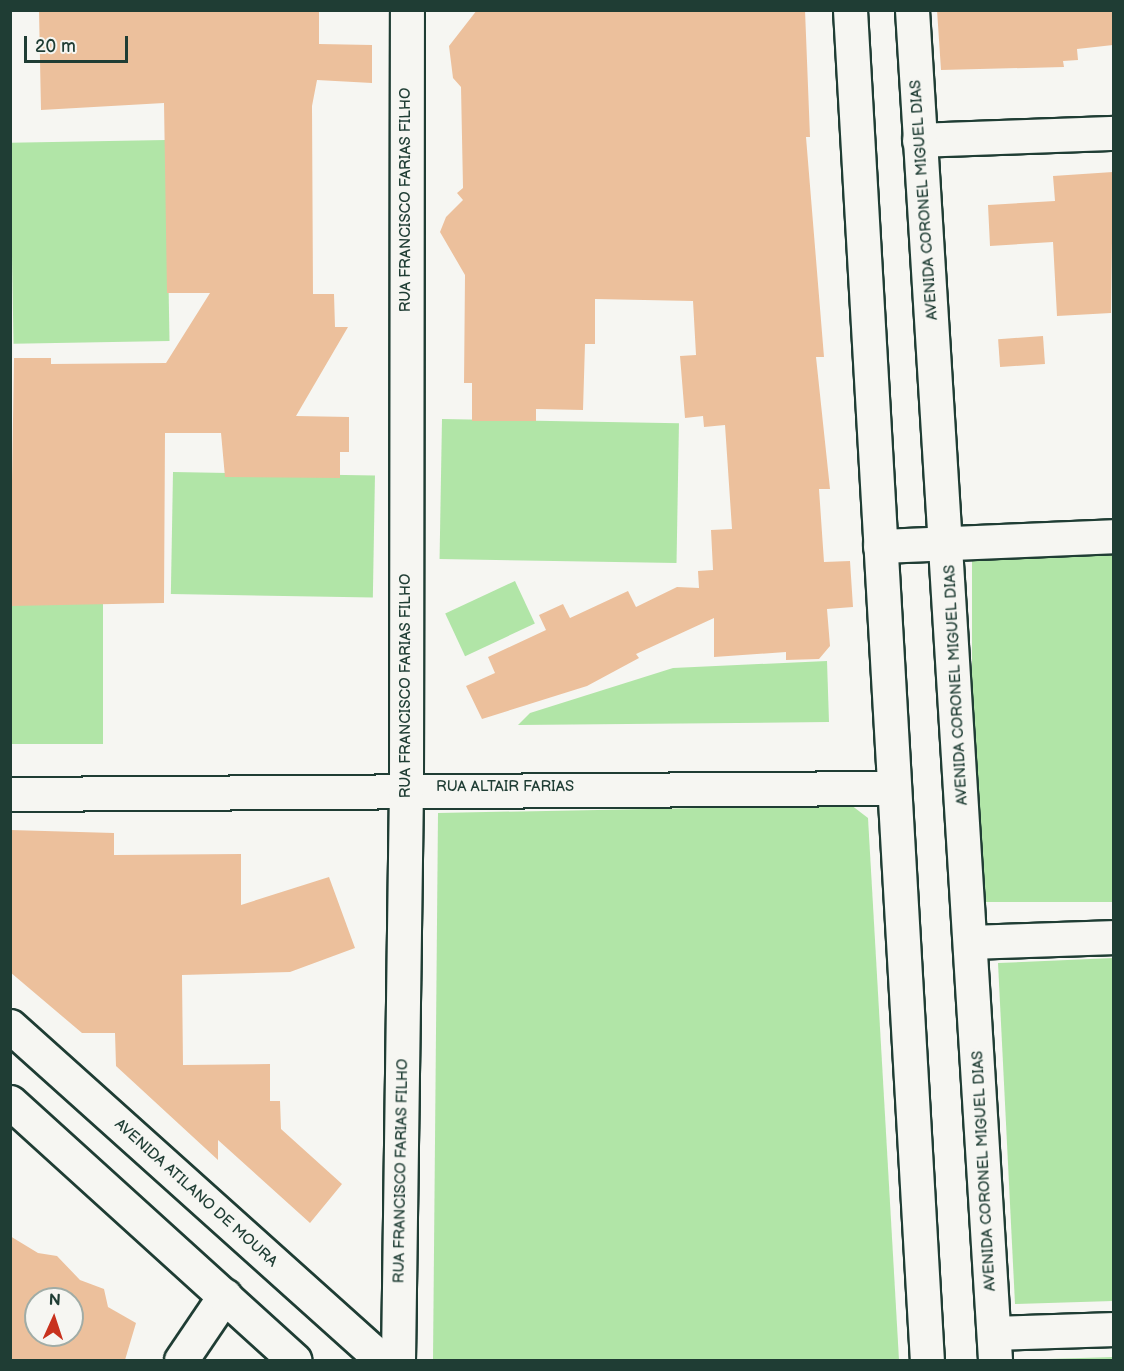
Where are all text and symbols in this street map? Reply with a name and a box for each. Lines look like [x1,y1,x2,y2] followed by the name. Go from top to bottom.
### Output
[27,24,130,62] scale bar
[35,36,76,57] text: 20 m
[907,79,941,321] street label: AVENIDA CORONEL MIGUEL DIAS
[397,88,415,312] street label: RUA FRANCISCO FARIAS FILHO
[941,564,971,806] street label: AVENIDA CORONEL MIGUEL DIAS
[397,574,415,798] street label: RUA FRANCISCO FARIAS FILHO
[436,778,574,796] street label: RUA ALTAIR FARIAS
[969,1050,999,1292] street label: AVENIDA CORONEL MIGUEL DIAS
[390,1059,412,1283] street label: RUA FRANCISCO FARIAS FILHO
[111,1115,281,1271] street label: AVENIDA ATILANO DE MOURA
[24,1287,84,1347] north arrow
[48,1291,61,1310] text: N

